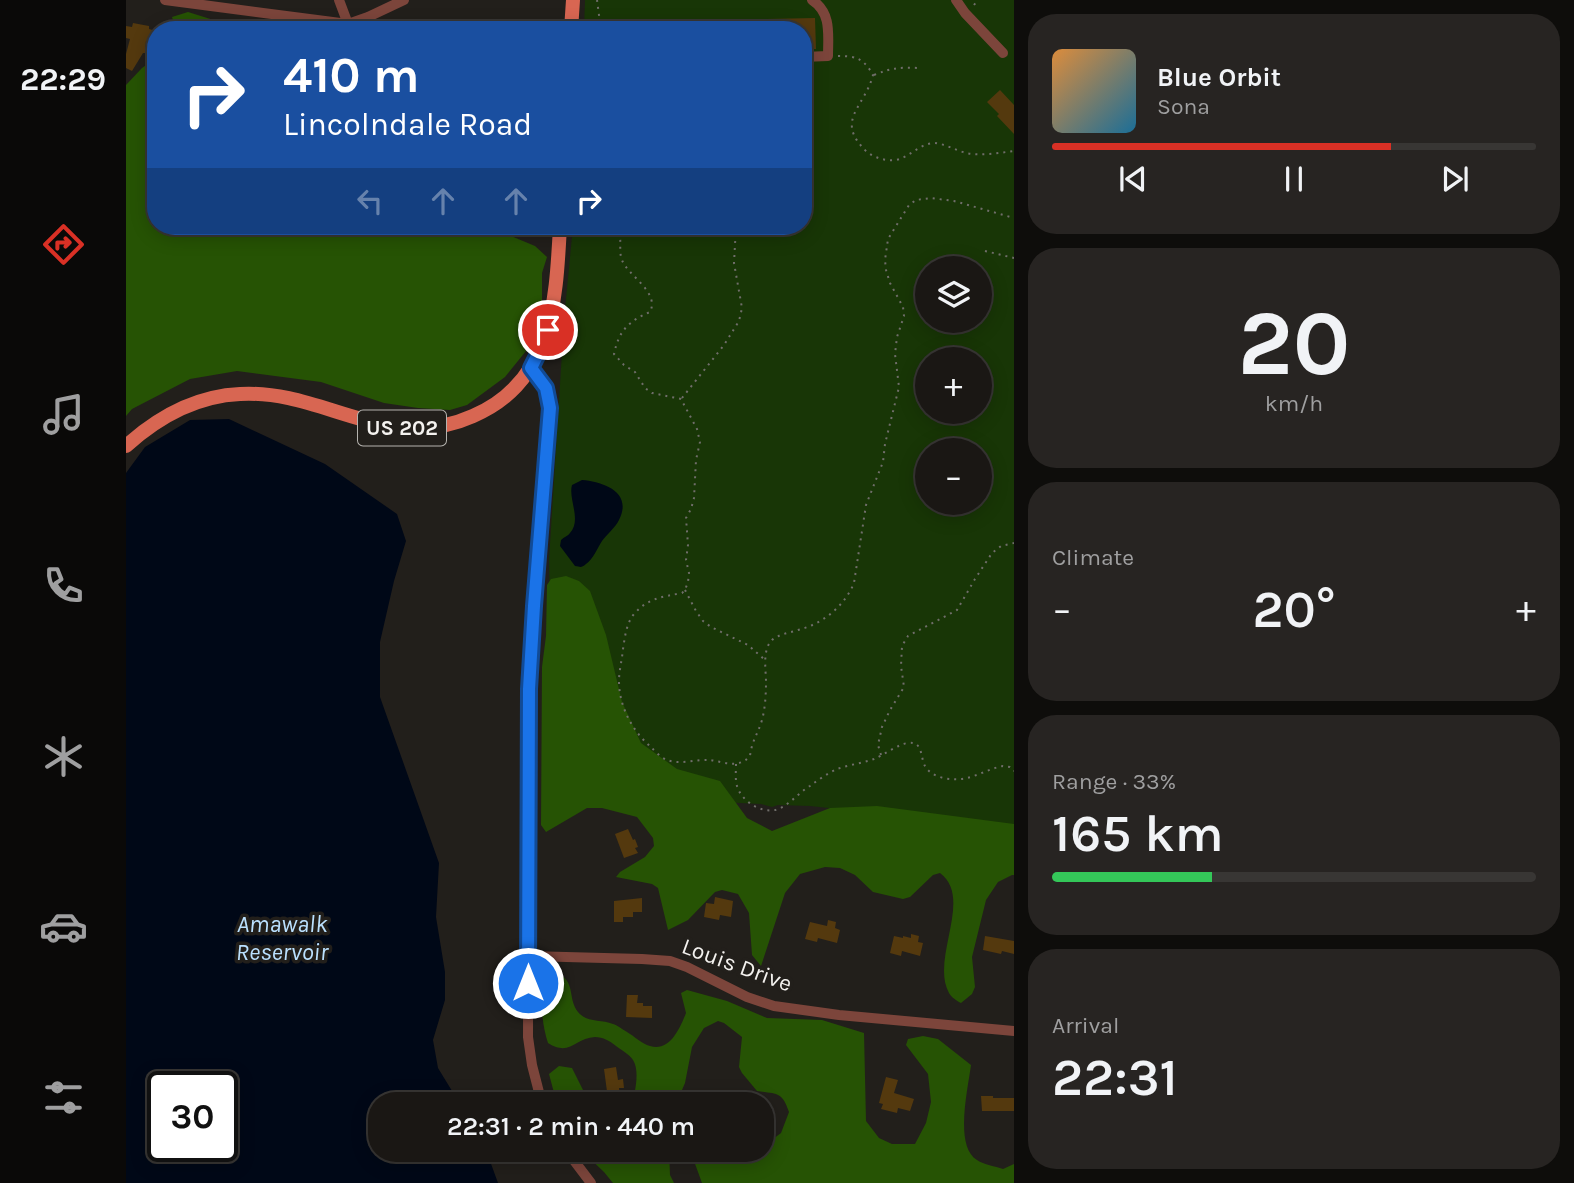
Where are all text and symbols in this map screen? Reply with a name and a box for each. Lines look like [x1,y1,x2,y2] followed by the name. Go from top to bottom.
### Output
[283,47,420,104] text: 410 m
[168,49,259,140] icon: right
[20,61,106,98] text: 22:29
[1157,62,1281,93] text: Blue Orbit
[1157,93,1210,120] text: Sona
[283,106,532,143] text: Lincolndale Road
[1114,160,1152,198] icon: previous
[1275,160,1313,198] icon: pause
[1436,160,1474,198] icon: next
[351,182,389,220] icon: left
[424,182,462,220] icon: ahead
[497,182,535,220] icon: ahead
[570,182,608,220] icon: right
[39,220,88,269] icon: directions
[915,256,992,515] map controls
[915,256,992,333] button: layers
[1238,291,1350,397] text: 20
[518,300,578,360] pin
[529,311,567,349] icon: arrive
[915,347,992,424] button: +
[39,390,88,439] icon: music
[1265,390,1323,417] text: km/h
[358,410,446,446] road number: US 202
[915,438,992,515] button: −
[1052,544,1134,571] text: Climate
[39,561,88,610] icon: phone
[1253,579,1335,640] text: 20°
[1052,587,1072,632] text: −
[1516,587,1536,632] text: +
[39,732,88,781] icon: climate
[1052,768,1176,795] text: Range · 33%
[1052,803,1224,864] text: 165 km
[39,902,88,951] icon: car
[236,910,329,966] water label: Amawalk Reservoir
[678,933,796,997] street label: Louis Drive
[491,946,565,1020] position arrow
[1052,1012,1119,1039] text: Arrival
[1052,1047,1178,1108] text: 22:31
[147,1071,238,1162] speed limit sign: 30
[39,1073,88,1122] icon: filters
[447,1111,695,1142] text: 22:31 · 2 min · 440 m

